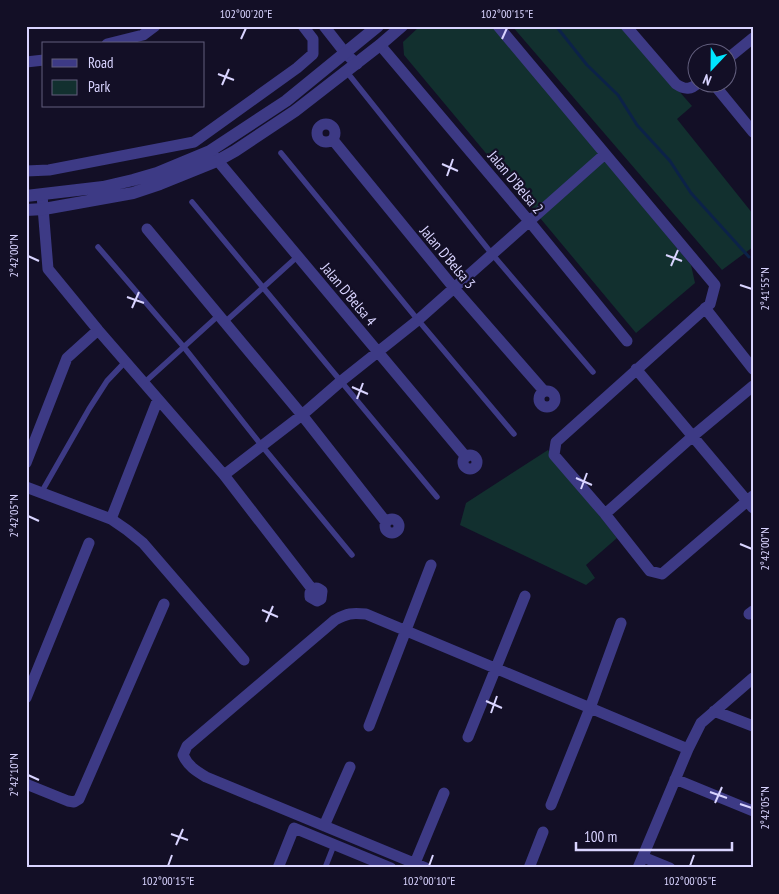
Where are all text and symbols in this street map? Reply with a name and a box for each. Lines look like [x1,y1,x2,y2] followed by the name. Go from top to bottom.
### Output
[220,6,272,21] text: 102°00'20"E
[481,6,533,21] text: 102°00'15"E
[42,42,205,108] legend
[686,42,736,92] north arrow
[88,53,114,72] text: Road
[700,70,714,90] text: N
[88,77,110,96] text: Park
[483,146,548,218] street label: Jalan D'Belsa 2
[415,221,480,293] street label: Jalan D'Belsa 3
[6,234,21,278] text: 2°42'00"N
[316,258,381,330] street label: Jalan D'Belsa 4
[757,267,772,311] text: 2°41'55"N
[6,494,21,538] text: 2°42'05"N
[757,527,772,571] text: 2°42'00"N
[6,753,21,797] text: 2°42'10"N
[757,786,772,830] text: 2°42'05"N
[576,819,733,851] scale bar
[584,827,617,846] text: 100 m
[142,873,194,888] text: 102°00'15"E
[403,873,455,888] text: 102°00'10"E
[664,873,716,888] text: 102°00'05"E

